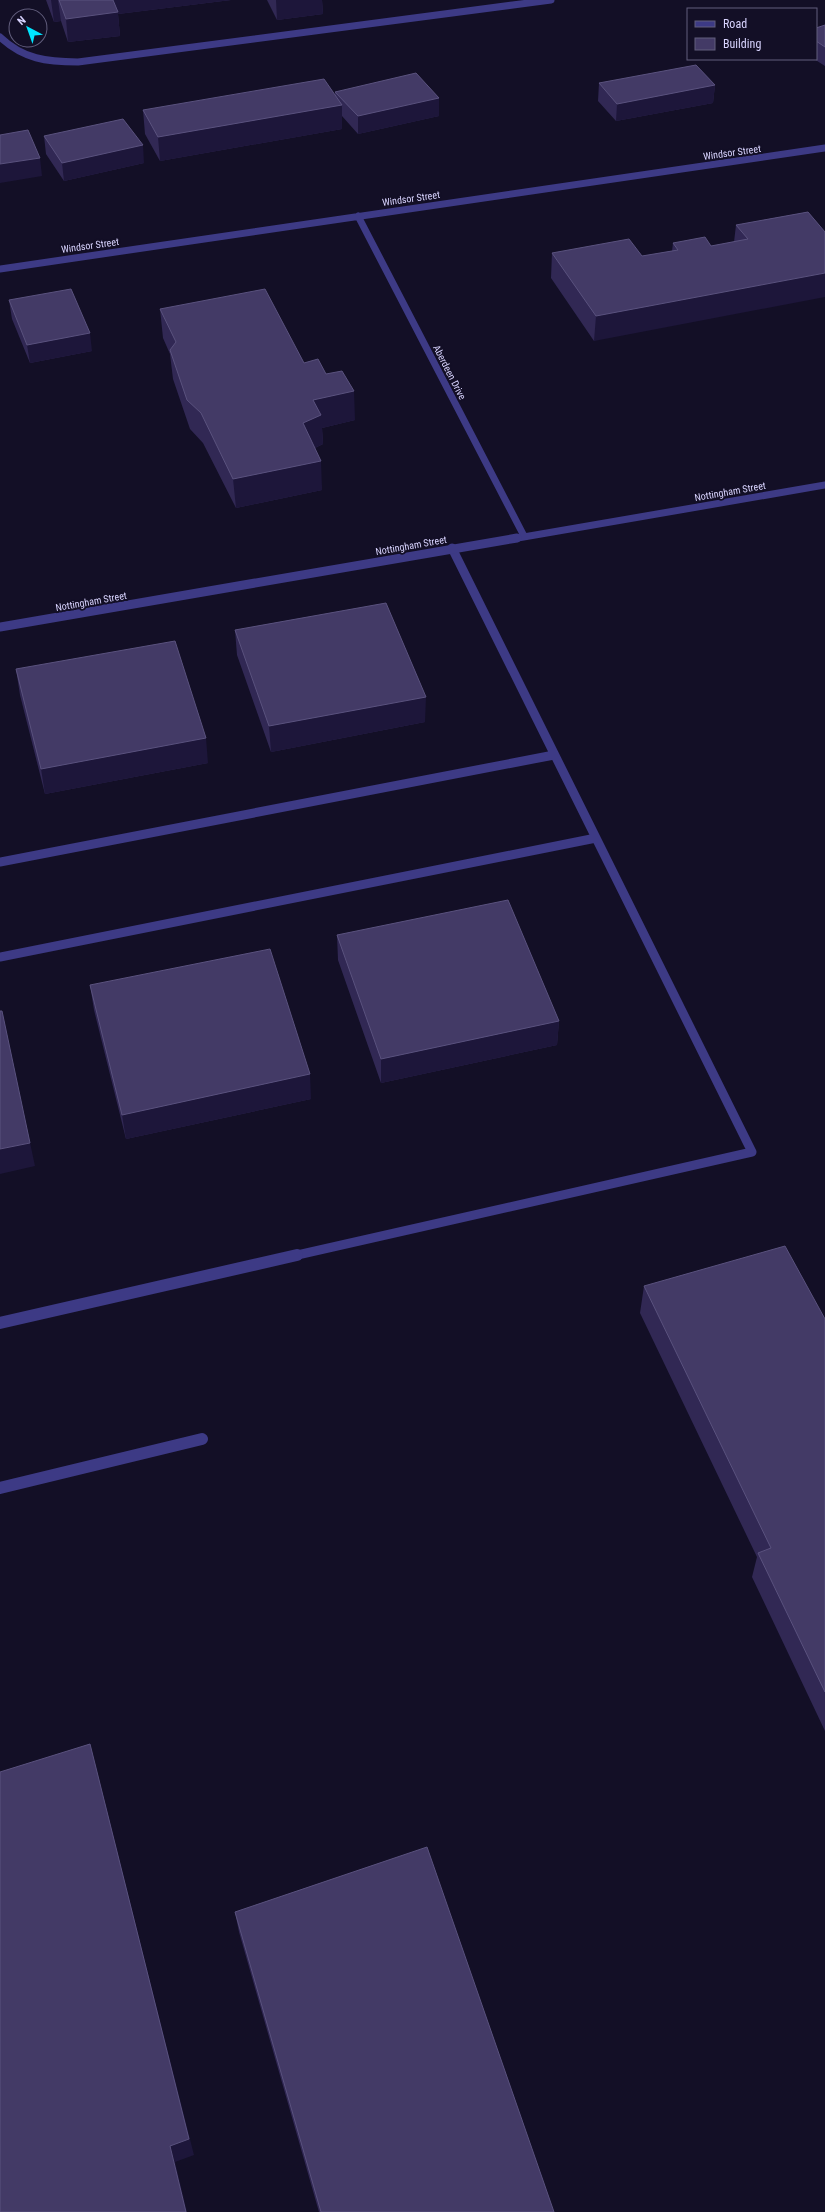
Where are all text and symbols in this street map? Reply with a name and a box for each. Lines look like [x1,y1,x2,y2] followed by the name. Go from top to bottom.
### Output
[8,8,48,48] north arrow
[687,8,817,60] legend
[15,14,29,28] text: N
[723,17,747,31] text: Road
[723,37,761,51] text: Building
[703,143,762,162] street label: Windsor Street
[382,189,441,208] street label: Windsor Street
[61,236,120,255] street label: Windsor Street
[431,343,468,402] street label: Aberdeen Drive
[694,480,767,503] street label: Nottingham Street
[375,534,448,557] street label: Nottingham Street
[55,590,128,613] street label: Nottingham Street

